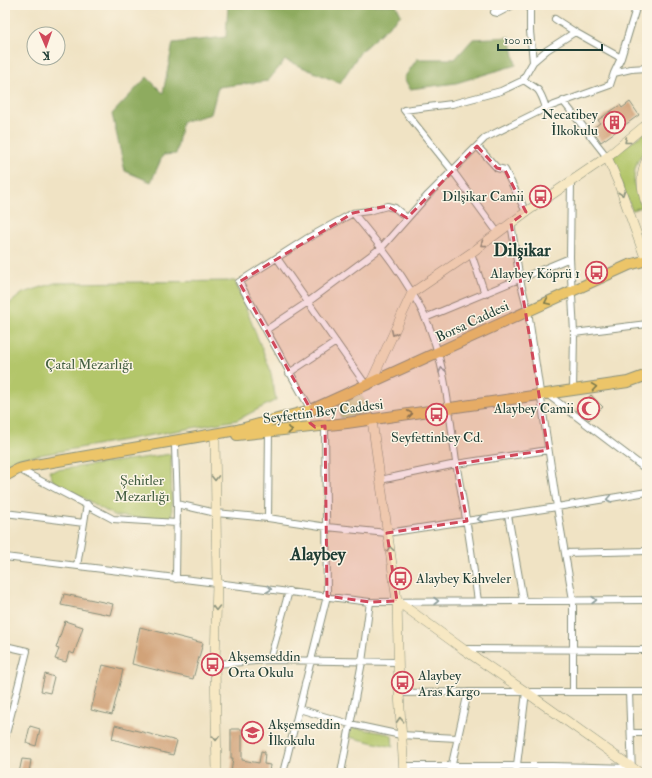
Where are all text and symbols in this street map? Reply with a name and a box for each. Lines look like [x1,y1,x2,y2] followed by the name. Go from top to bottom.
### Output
[26,26,66,66] north arrow
[498,26,602,52] scale bar
[504,33,533,48] text: 100 m
[41,49,50,62] text: K
[541,106,599,139] place label: Necatibey İlkokulu
[601,109,627,135] building icon: Necatibey İlkokulu
[624,136,631,143] one-way arrow
[527,183,553,209] bus stop icon: Dilşikar Camii
[442,188,524,205] place label: Dilşikar Camii
[618,189,626,196] one-way arrow
[481,239,488,246] one-way arrow
[493,239,551,262] district label: Dilşikar
[583,260,609,286] bus stop icon: Alaybey Köprü 1
[489,265,580,283] place label: Alaybey Köprü 1
[433,297,512,346] street label: Borsa Caddesi
[543,297,551,305] one-way arrow
[391,329,399,336] one-way arrow
[45,356,133,373] park label: Çatal Mezarlığı
[438,367,446,373] one-way arrow
[591,383,597,392] one-way arrow
[576,395,602,421] mosque icon: Alaybey Camii
[262,396,385,428] street label: Seyfettin Bey Caddesi
[493,400,574,418] place label: Alaybey Camii
[424,402,450,428] bus stop icon: Seyfettinbey Cd.
[407,410,413,419] one-way arrow
[287,425,293,434] one-way arrow
[391,429,483,447] place label: Seyfettinbey Cd.
[115,472,170,505] park label: Şehitler Mezarlığı
[211,475,219,481] one-way arrow
[605,494,612,502] one-way arrow
[477,514,483,523] one-way arrow
[289,543,347,566] district label: Alaybey
[386,546,395,552] one-way arrow
[387,565,413,591] bus stop icon: Alaybey Kahveler
[415,570,512,588] place label: Alaybey Kahveler
[266,584,272,593] one-way arrow
[591,596,597,604] one-way arrow
[433,597,439,605] one-way arrow
[212,605,220,611] one-way arrow
[227,648,301,681] place label: Akşemseddin Orta Okulu
[199,651,225,677] bus stop icon: Akşemseddin Orta Okulu
[417,667,480,700] place label: Alaybey Aras Kargo
[390,670,416,696] bus stop icon: Alaybey Aras Kargo
[267,716,341,749] place label: Akşemseddin İlkokulu
[396,717,404,723] one-way arrow
[240,719,266,745] school or university icon: Akşemseddin İlkokulu
[212,735,220,741] one-way arrow

